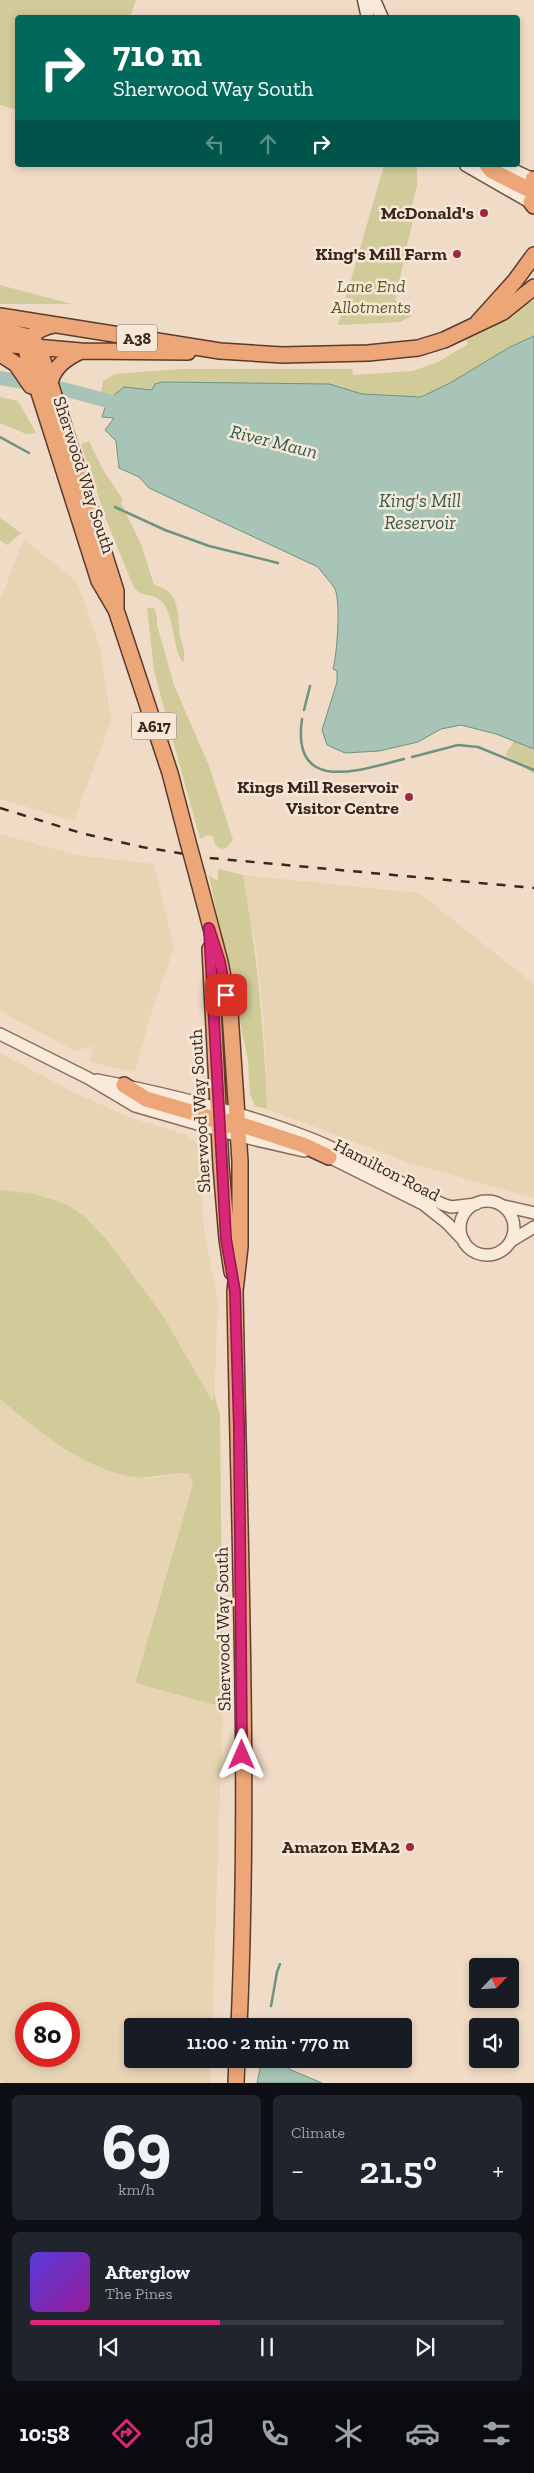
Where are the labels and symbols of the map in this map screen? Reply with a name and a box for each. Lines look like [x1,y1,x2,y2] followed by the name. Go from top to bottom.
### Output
[381,202,474,224] place label: McDonald's
[478,207,490,219] marker: McDonald's
[315,243,447,265] place label: King's Mill Farm
[451,248,463,260] marker: King's Mill Farm
[330,275,411,318] park label: Lane End Allotments
[117,324,157,352] road number: A38
[48,394,120,556] street label: Sherwood Way South
[228,420,320,463] water label: River Maun
[379,489,461,534] water label: King's Mill Reservoir
[132,712,176,739] road number: A617
[237,776,399,819] place label: Kings Mill Reservoir Visitor Centre
[403,791,415,803] marker: Kings Mill Reservoir Visitor Centre
[205,974,247,1016] pin
[185,1029,215,1193] street label: Sherwood Way South
[330,1134,444,1206] street label: Hamilton Road
[211,1547,235,1711] street label: Sherwood Way South
[215,1728,267,1780] position arrow
[282,1836,400,1858] place label: Amazon EMA2
[404,1841,416,1853] marker: Amazon EMA2
[469,1958,519,2008] north arrow
[15,2002,80,2067] speed limit sign: 80

